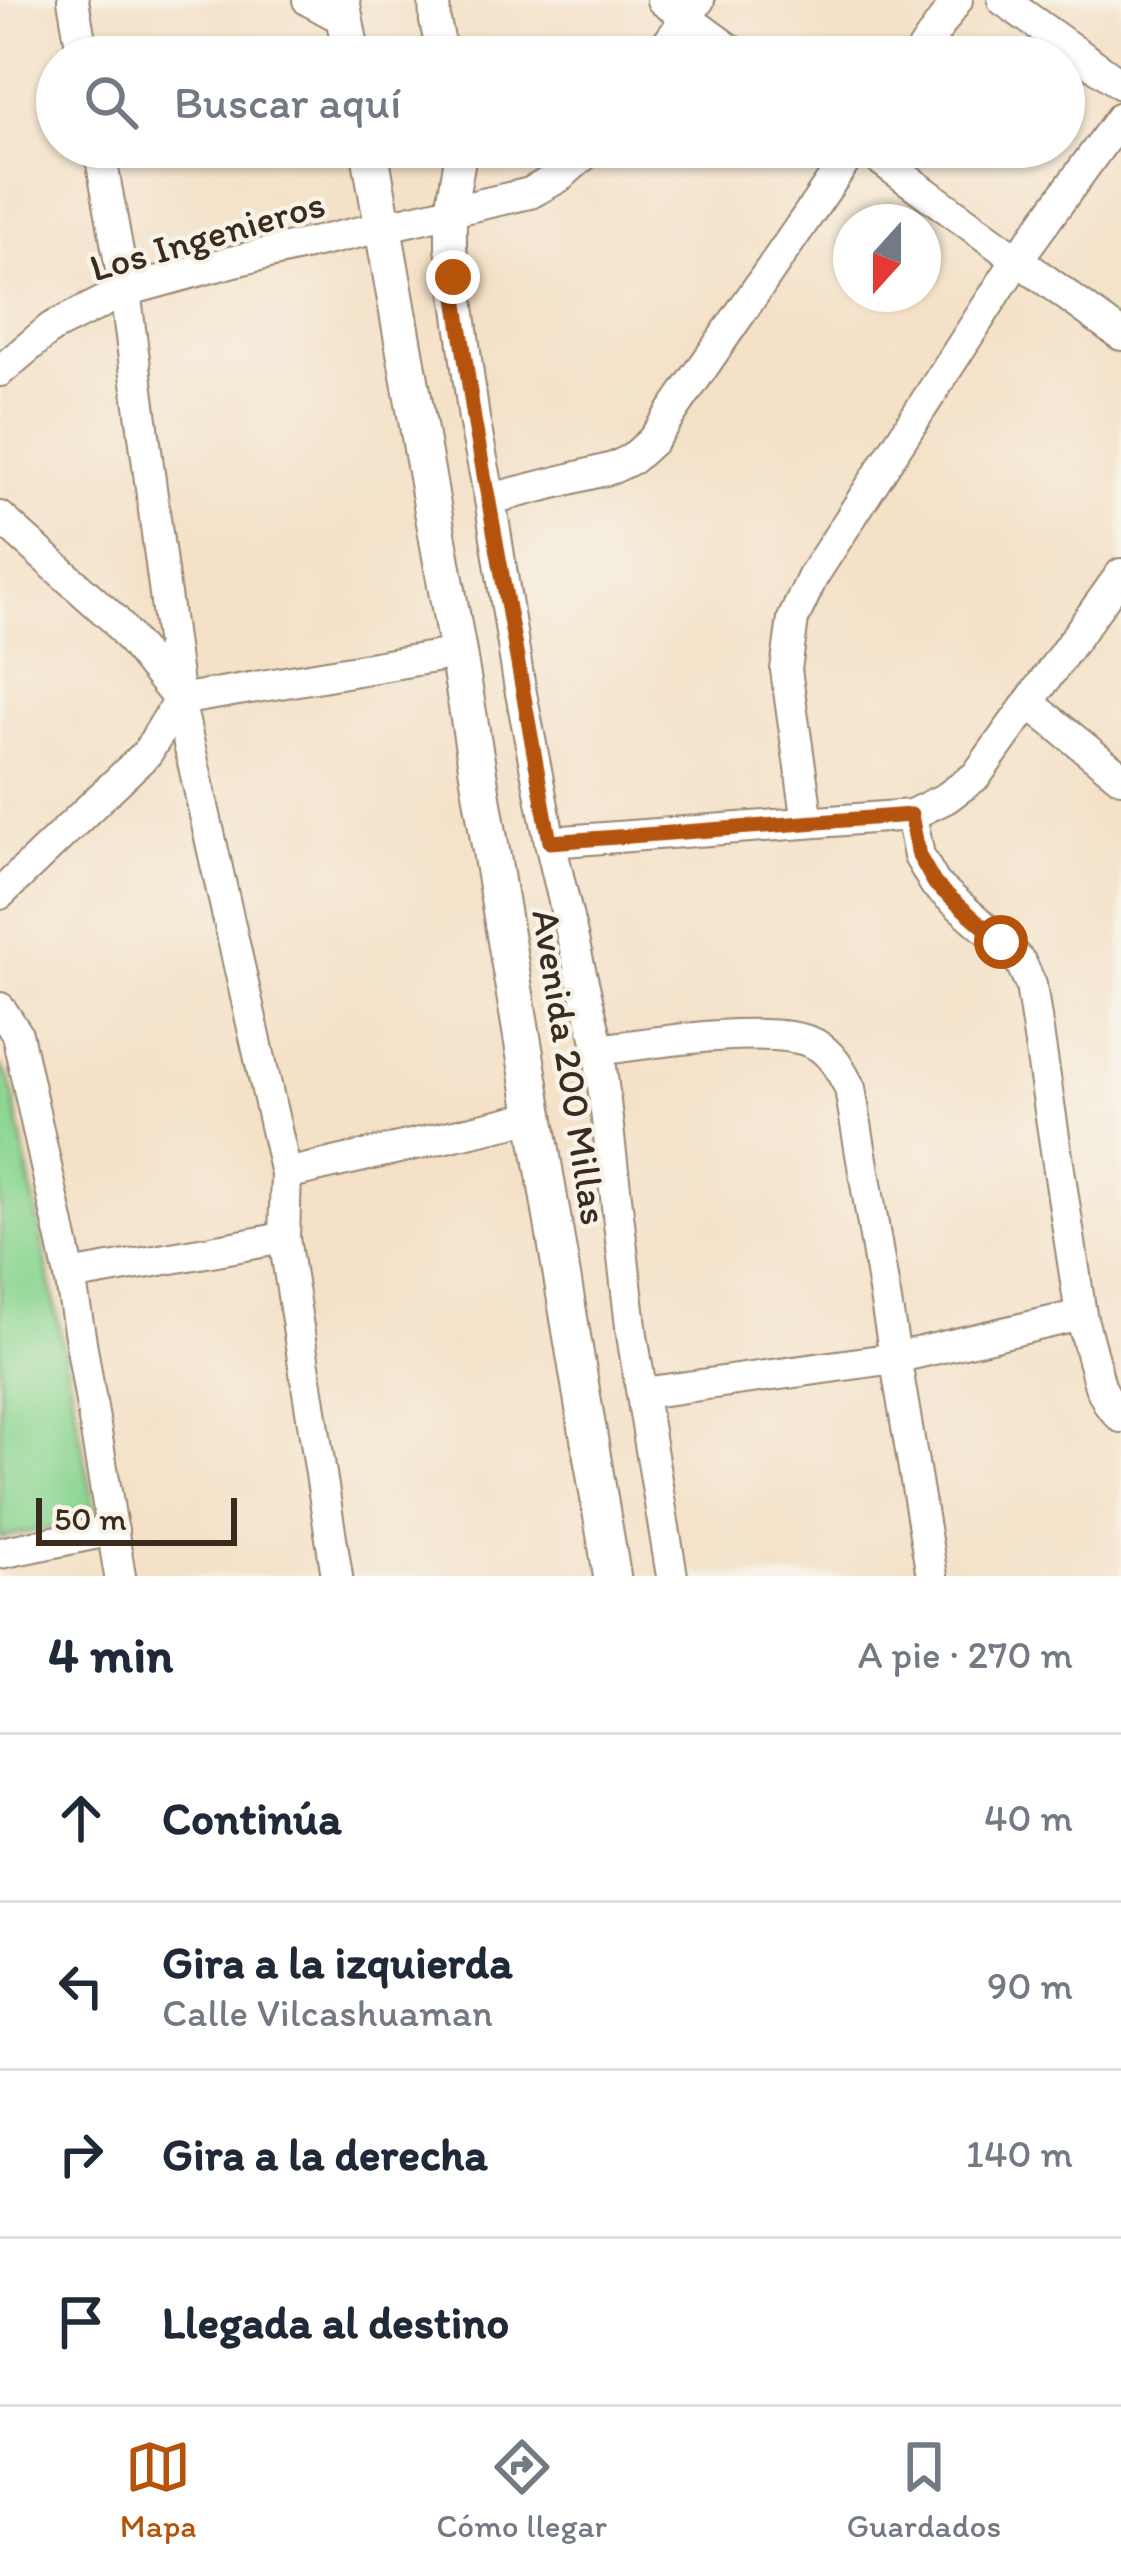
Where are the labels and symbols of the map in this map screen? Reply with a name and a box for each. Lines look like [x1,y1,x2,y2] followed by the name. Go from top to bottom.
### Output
[84,180,330,291] street label: Los Ingenieros
[833,204,941,312] north arrow
[426,250,480,304] route end
[522,906,619,1228] street label: Avenida 200 Millas
[974,915,1028,969] route start
[36,1492,237,1545] scale bar

